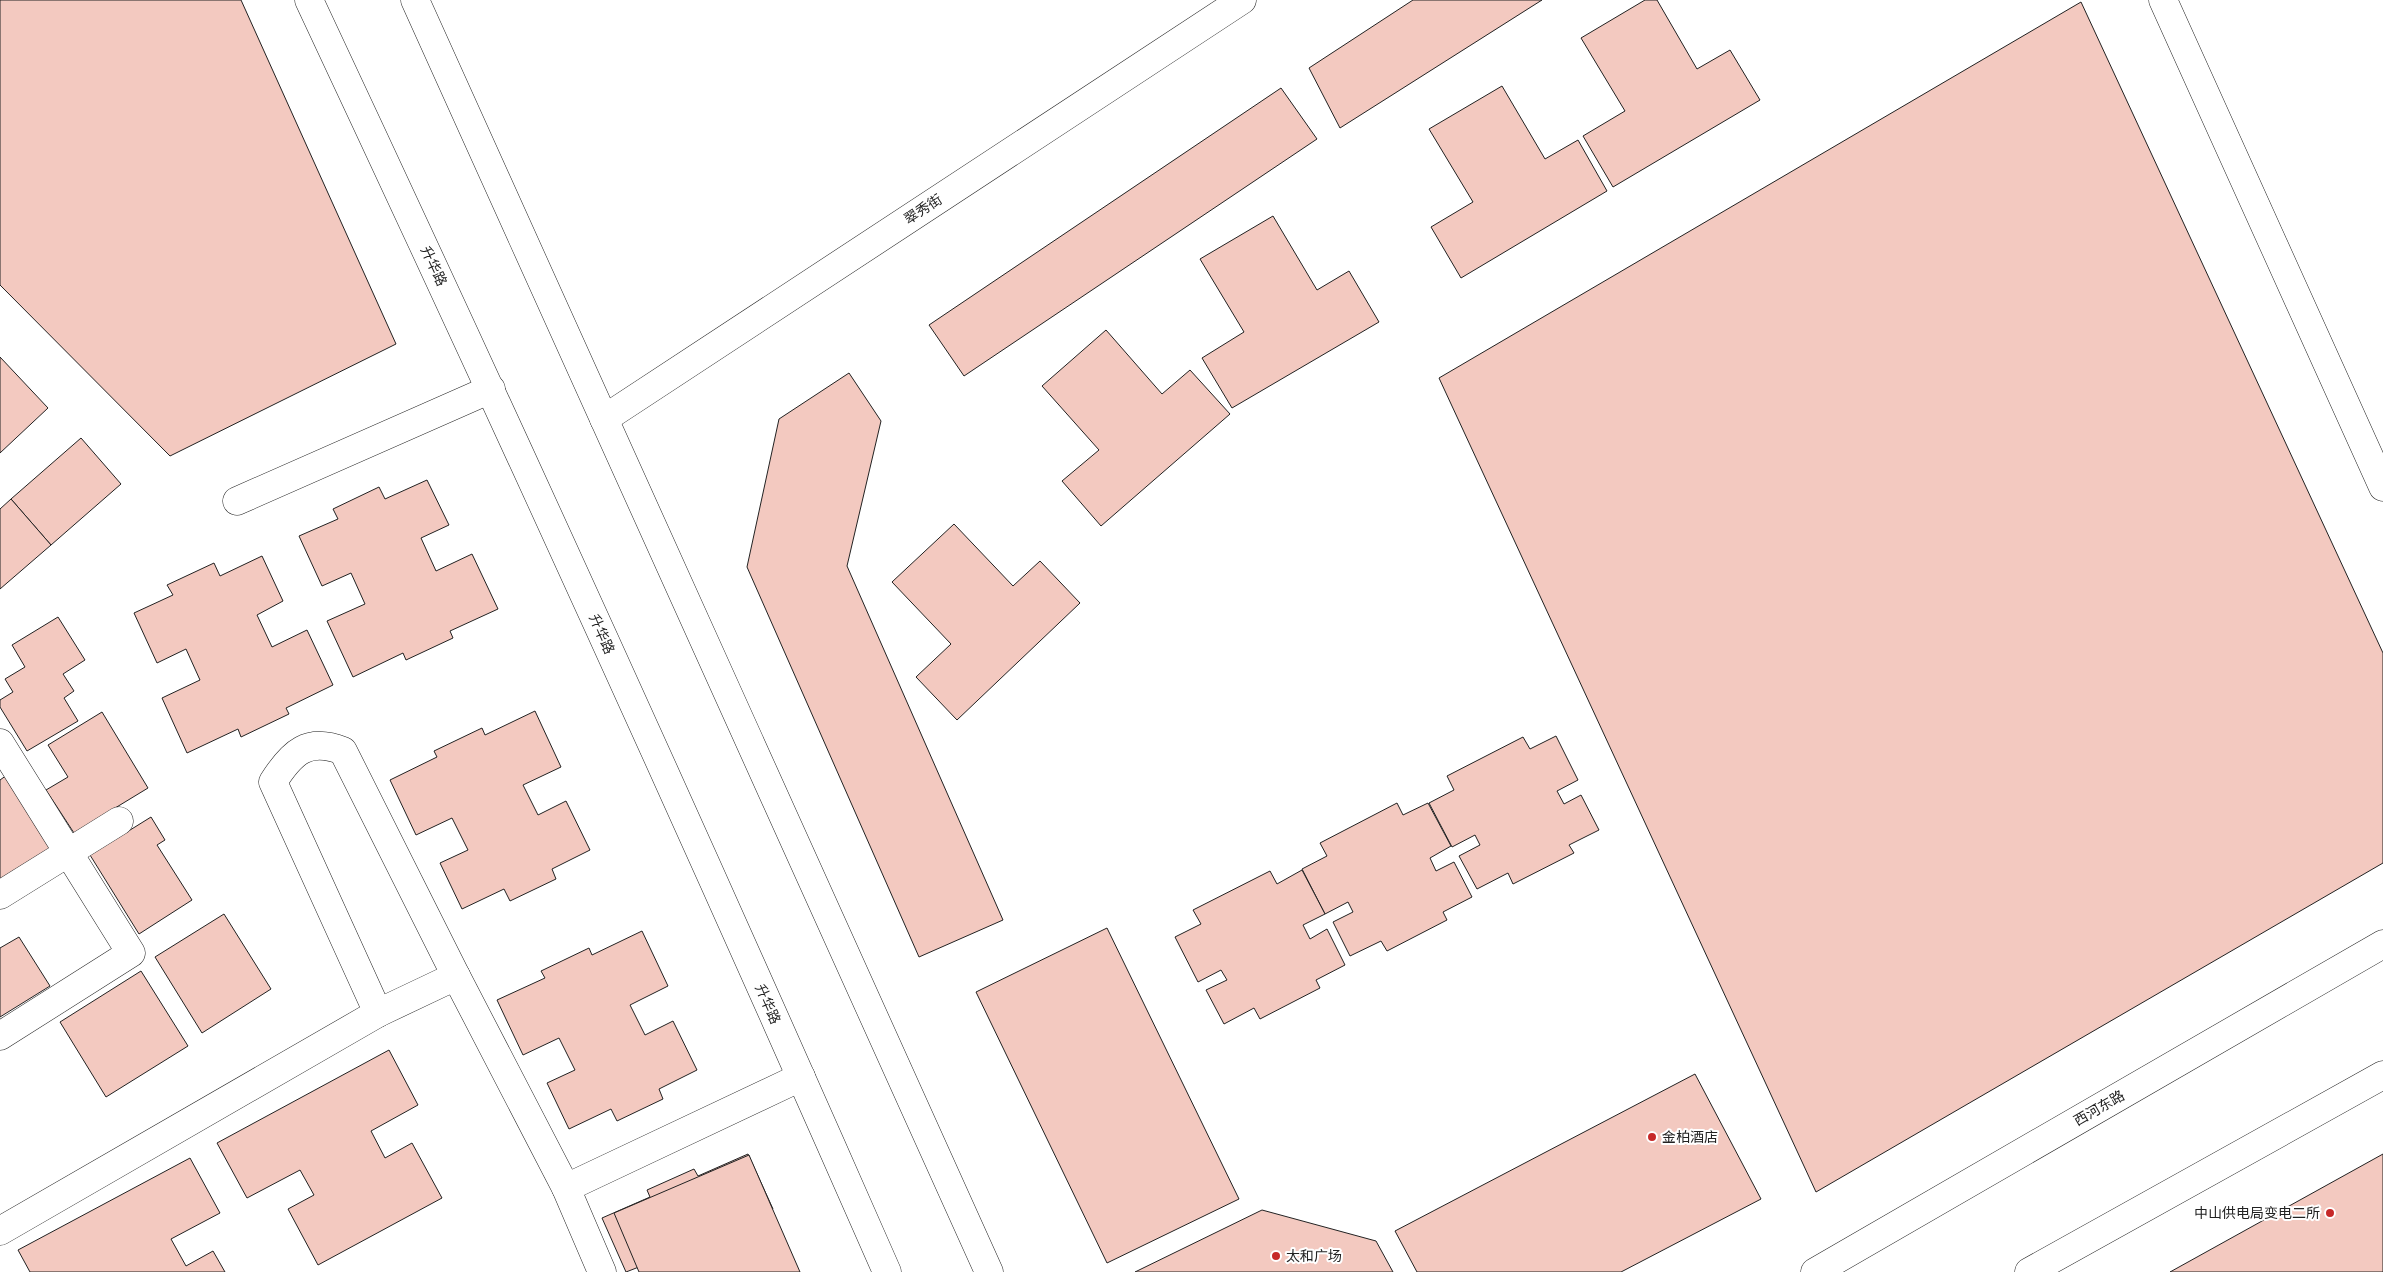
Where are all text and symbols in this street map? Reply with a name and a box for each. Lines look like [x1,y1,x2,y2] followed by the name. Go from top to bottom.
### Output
[900,190,947,230] street label: 翠秀街
[415,243,451,290] street label: 升华路
[583,611,619,658] street label: 升华路
[749,981,785,1028] street label: 升华路
[2070,1086,2129,1132] street label: 西河东路
[1662,1128,1718,1148] place label: 金柏酒店
[1646,1131,1658,1143] marker: 金柏酒店
[2194,1204,2320,1224] place label: 中山供电局变电二所
[2324,1207,2336,1219] marker: 中山供电局变电二所
[1286,1247,1342,1267] place label: 太和广场
[1270,1250,1282,1262] marker: 太和广场

